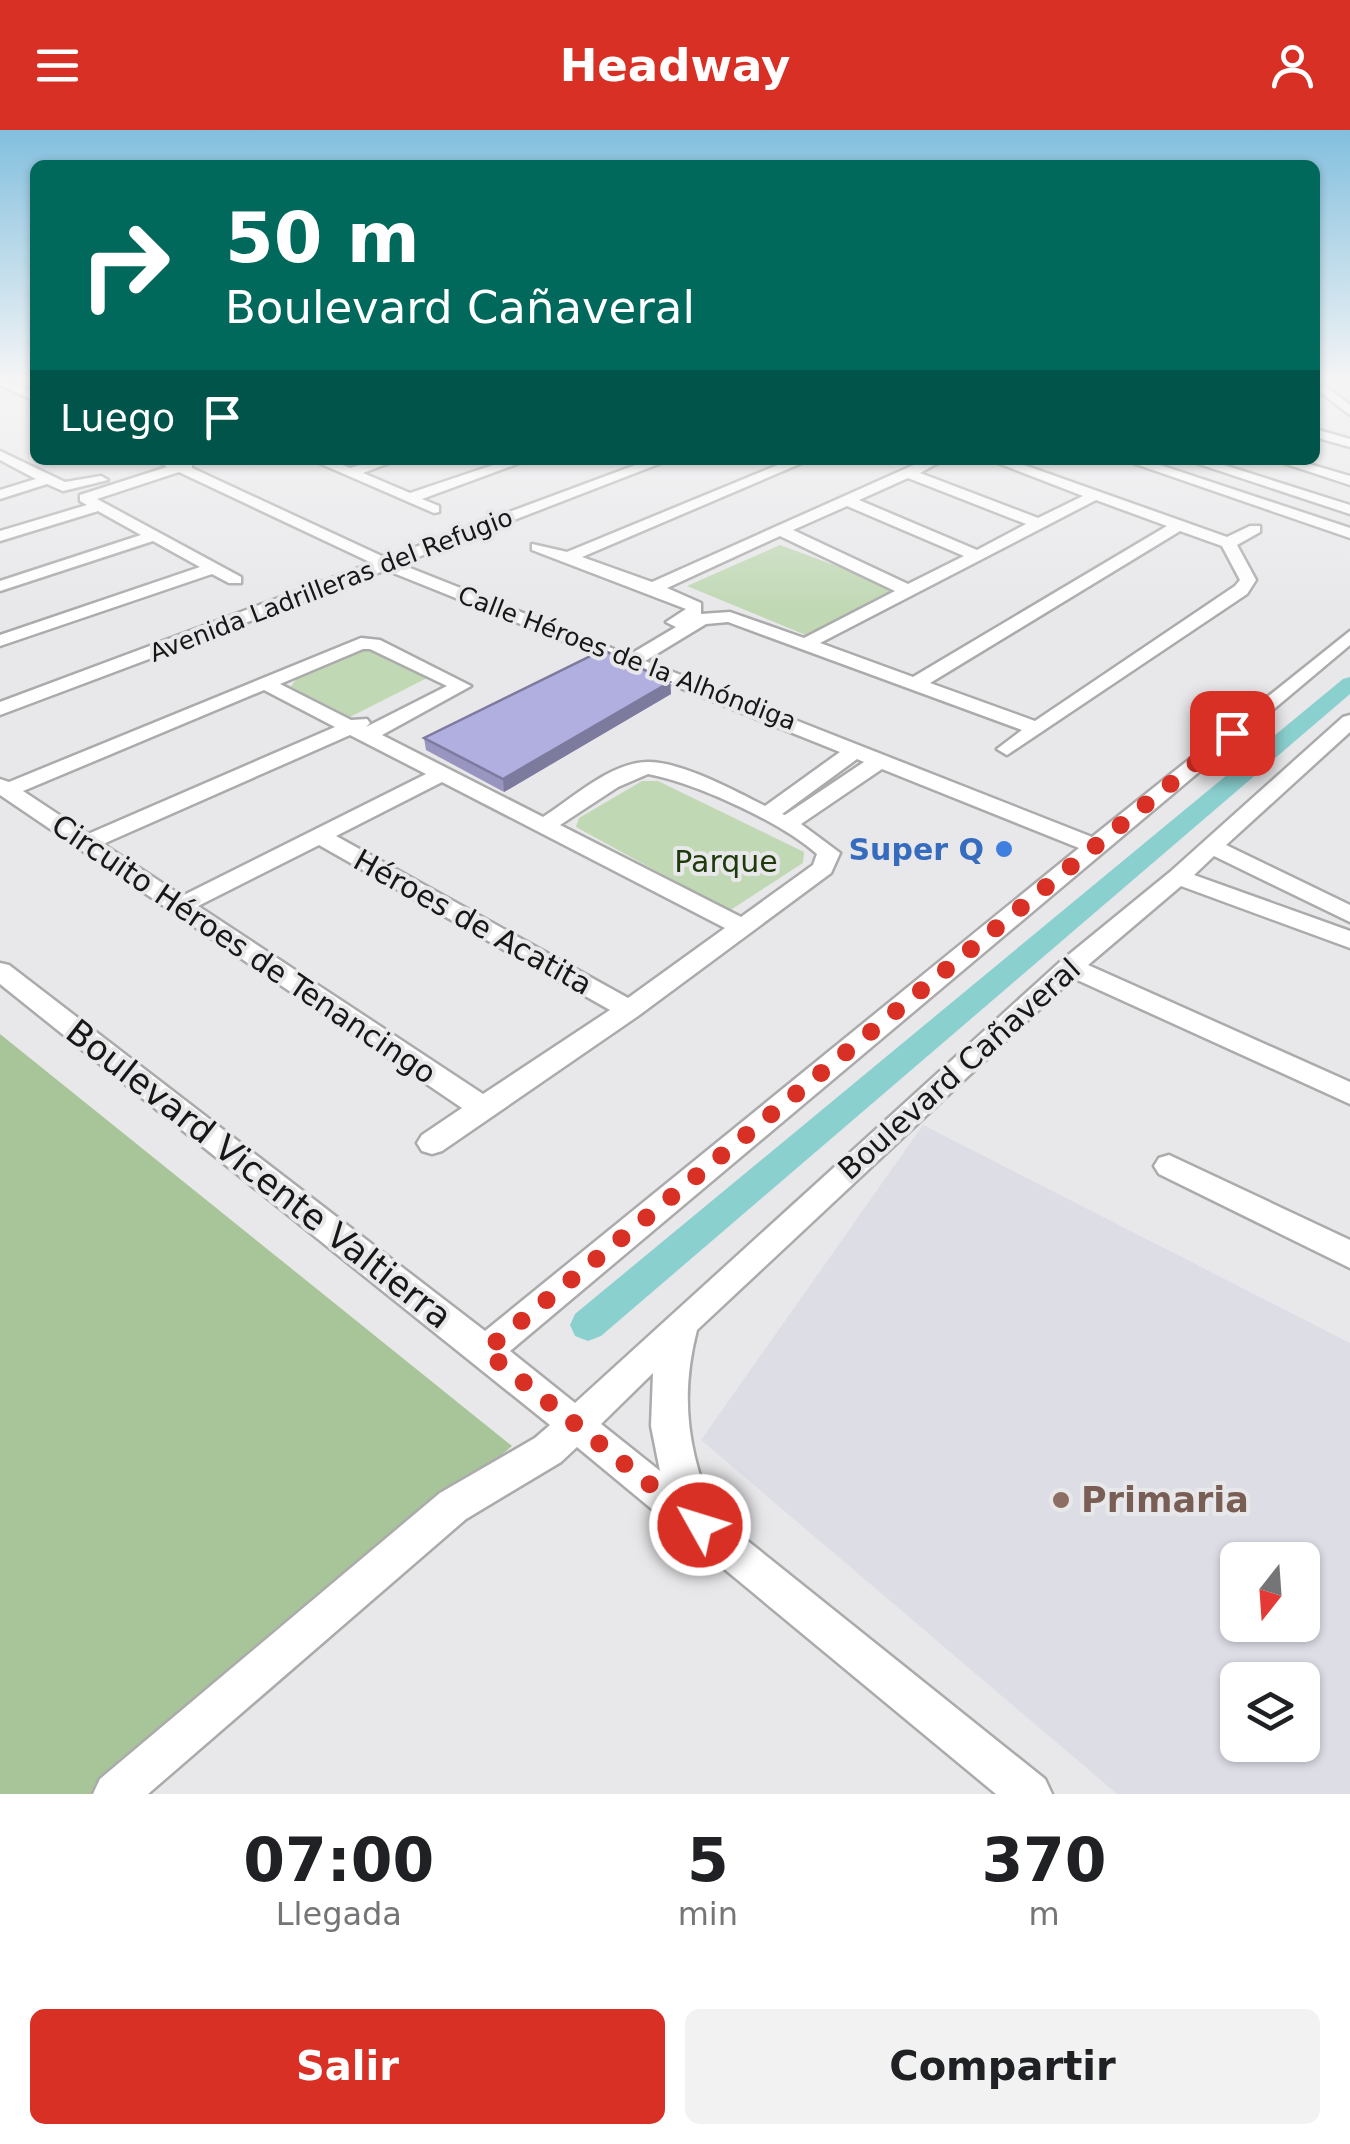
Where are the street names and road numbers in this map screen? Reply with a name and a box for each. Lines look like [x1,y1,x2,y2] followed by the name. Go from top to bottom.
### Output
[145,502,517,668] street label: Avenida Ladrilleras del Refugio
[454,580,800,736] street label: Calle Héroes de la Alhóndiga
[45,807,443,1091] street label: Circuito Héroes de Tenancingo
[348,842,598,1002] street label: Héroes de Acatita
[831,951,1087,1187] street label: Boulevard Cañaveral
[59,1011,459,1337] street label: Boulevard Vicente Valtierra

